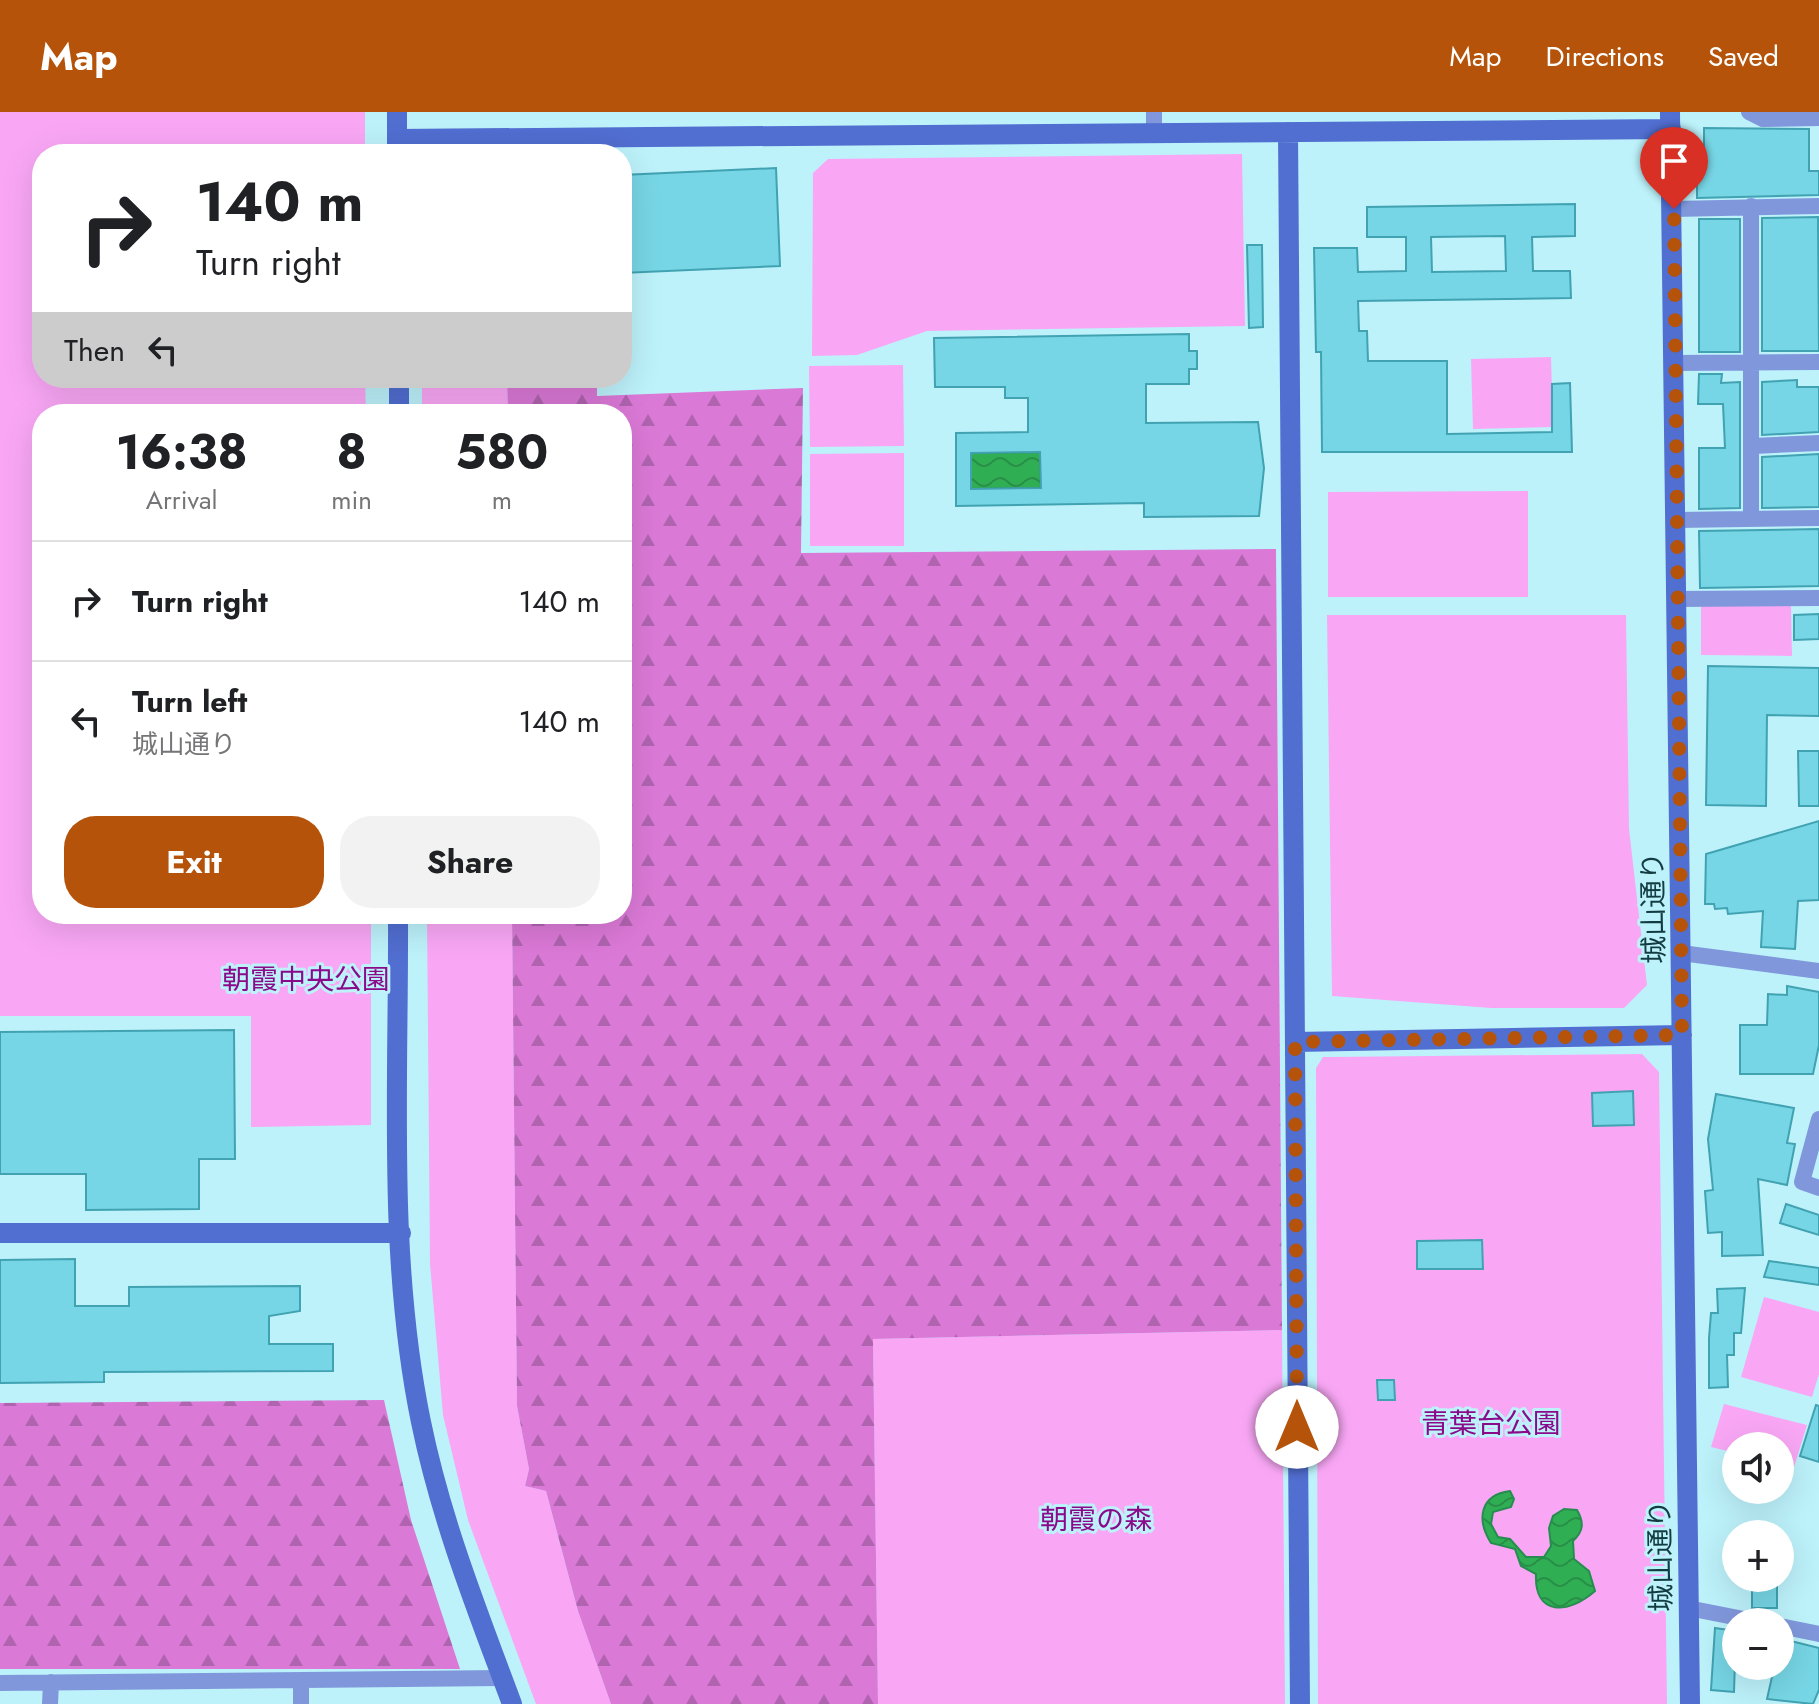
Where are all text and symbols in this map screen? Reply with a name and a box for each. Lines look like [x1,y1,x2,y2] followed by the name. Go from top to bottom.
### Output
[40,29,118,84] text: Map
[1449,36,1501,77] text: Map
[1545,36,1664,77] text: Directions
[1708,36,1779,77] text: Saved
[1640,127,1708,209] pin
[1652,139,1696,183] icon: arrive
[196,161,363,242] text: 140 m
[64,176,168,280] icon: right
[196,236,341,288] text: Turn right
[141,328,185,372] icon: left
[64,329,125,372] text: Then
[116,418,248,487] text: 16:38
[336,418,367,487] text: 8
[455,418,548,487] text: 580
[146,481,217,519] text: Arrival
[331,481,372,519] text: min
[492,481,512,519] text: m
[64,579,108,623] icon: right
[132,580,268,623] text: Turn right
[519,580,600,623] text: 140 m
[132,680,247,723] text: Turn left
[64,699,108,743] icon: left
[519,700,600,743] text: 140 m
[132,725,236,763] text: 城山通り
[64,816,324,908] button: Exit
[340,816,600,908] button: Share
[1632,852,1675,964] street label: 城山通り
[222,959,390,1000] park label: 朝霞中央公園
[1255,1385,1339,1469] position arrow
[1421,1403,1561,1444] park label: 青葉台公園
[1722,1432,1794,1680] map controls
[1722,1432,1794,1504] button: sound
[1040,1499,1152,1540] park label: 朝霞の森
[1639,1500,1682,1612] street label: 城山通り
[1722,1520,1794,1592] button: +
[1722,1608,1794,1680] button: −

